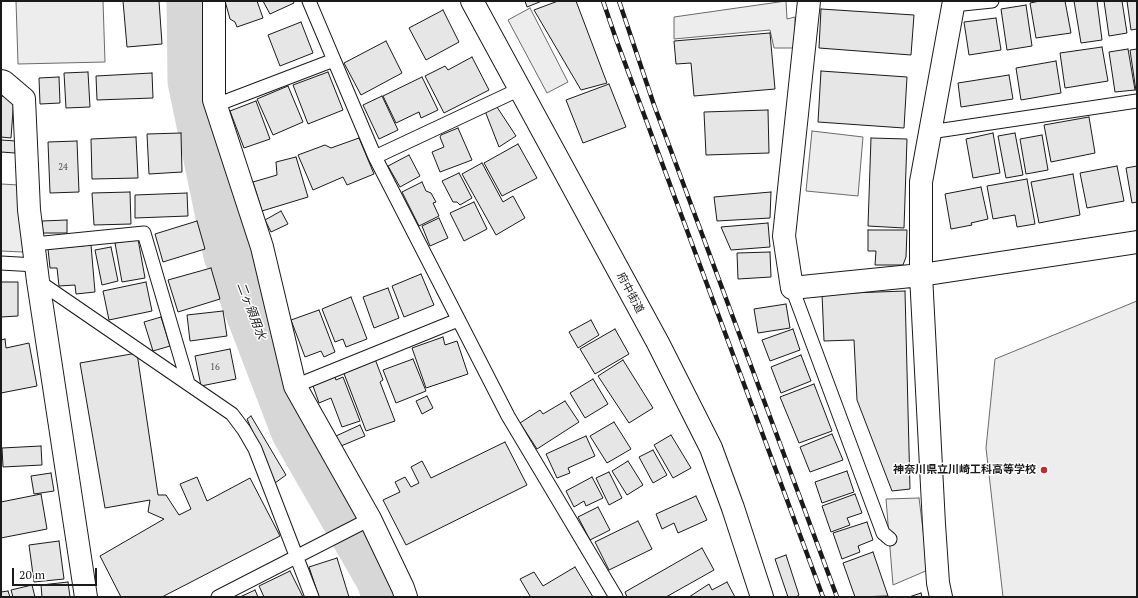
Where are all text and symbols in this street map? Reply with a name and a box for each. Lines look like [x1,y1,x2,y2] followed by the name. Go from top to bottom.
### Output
[58,162,68,172] house number: 24
[614,270,646,316] street label: 府中街道
[234,280,268,342] water label: 二ヶ領用水
[210,362,220,372] house number: 16
[893,463,1036,477] place label: 神奈川県立川崎工科高等学校
[1039,465,1049,475] marker: 神奈川県立川崎工科高等学校
[14,560,99,586] scale bar
[19,567,45,582] text: 20 m

